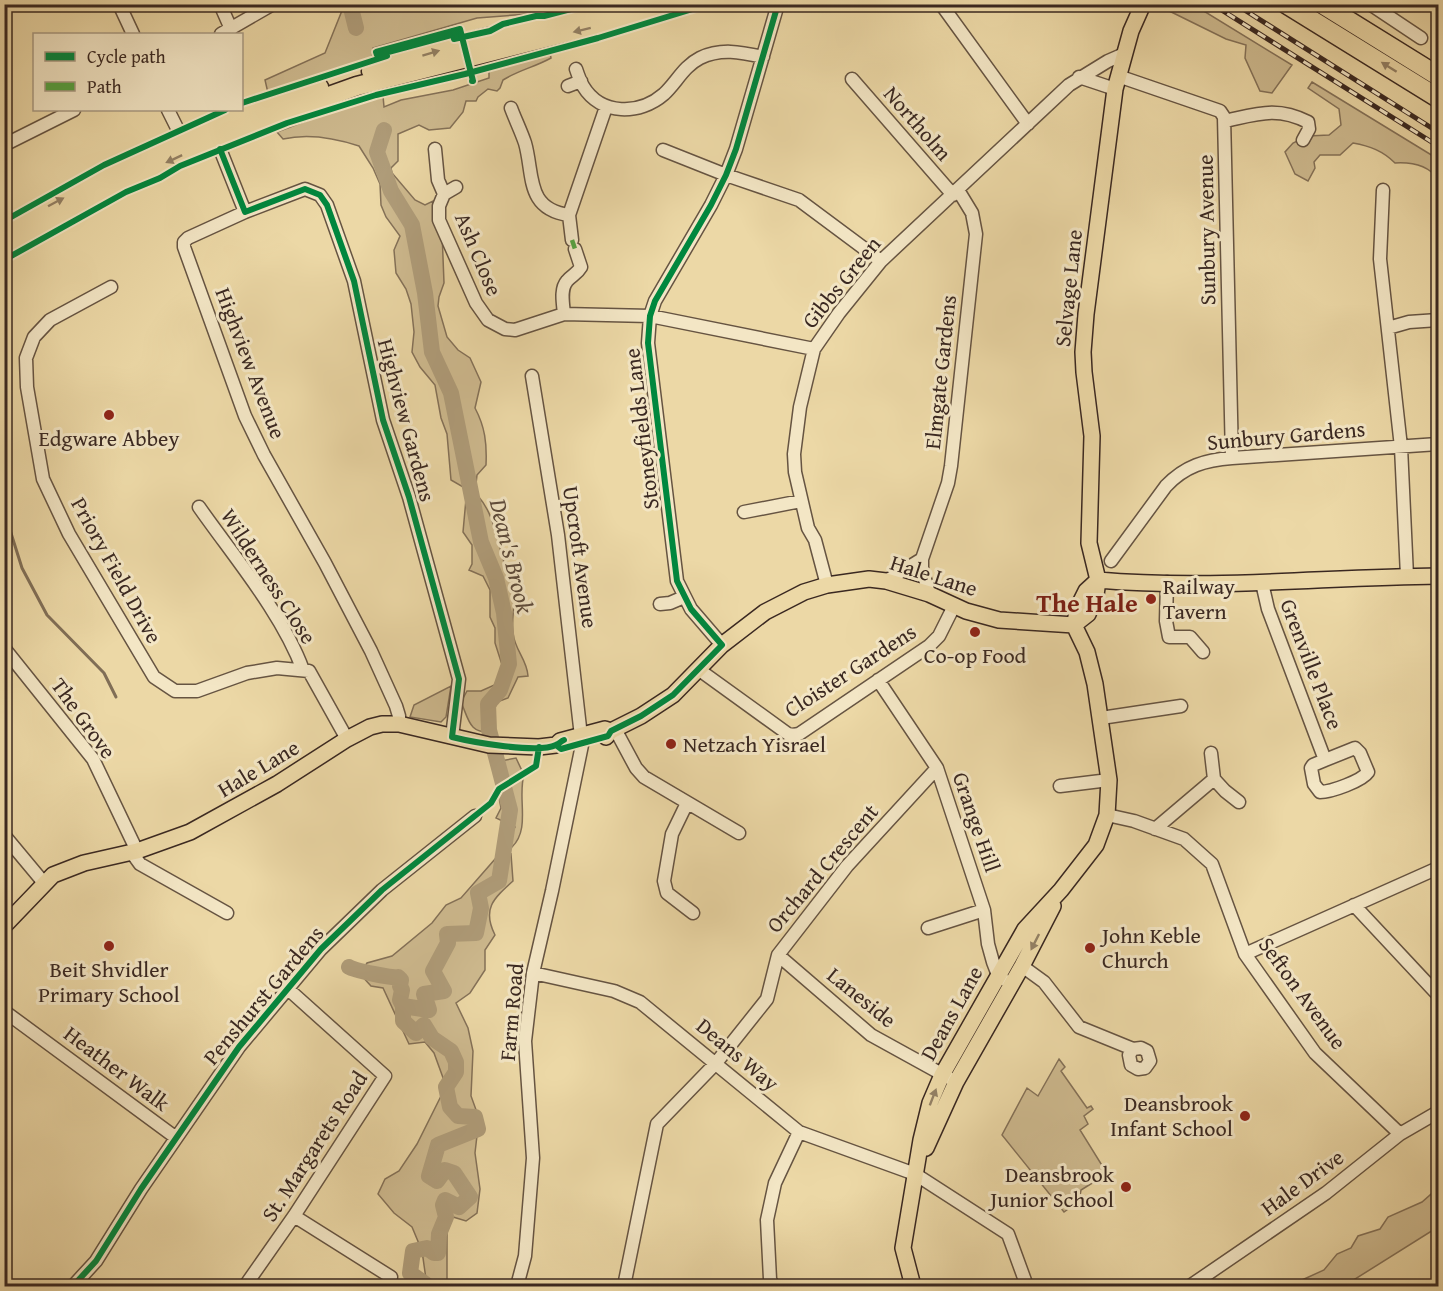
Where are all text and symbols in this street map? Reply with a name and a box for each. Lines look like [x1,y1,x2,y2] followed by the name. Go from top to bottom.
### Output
[573,25,591,35] one-way arrow
[33,33,243,111] legend
[87,43,166,70] text: Cycle path
[422,48,440,57] one-way arrow
[1381,62,1397,73] one-way arrow
[87,73,122,100] text: Path
[876,78,960,168] street label: Northolm
[164,154,182,164] one-way arrow
[1189,154,1223,306] street label: Sunbury Avenue
[48,197,65,207] one-way arrow
[447,207,511,301] street label: Ash Close
[1046,228,1090,348] street label: Selvage Lane
[794,229,889,335] street label: Gibbs Green
[207,283,295,443] street label: Highview Avenue
[916,293,964,451] street label: Elmgate Gardens
[370,335,444,505] street label: Highview Gardens
[615,347,667,511] street label: Stoneyfields Lane
[102,408,116,422] marker: Edgware Abbey
[1206,412,1366,458] street label: Sunbury Gardens
[39,422,179,454] place label: Edgware Abbey
[555,484,607,630] street label: Upcroft Avenue
[64,491,170,649] street label: Priory Field Drive
[481,494,543,617] water label: Dean's Brook
[213,502,325,650] street label: Wilderness Close
[886,546,982,604] street label: Hale Lane
[1163,570,1235,627] place label: Railway Tavern
[1036,583,1138,622] district label: The Hale
[1144,592,1158,606] marker: Railway Tavern
[1272,594,1352,734] street label: Grenville Place
[778,615,922,725] street label: Cloister Gardens
[968,625,982,639] marker: Co-op Food
[924,639,1027,671] place label: Co-op Food
[44,671,124,765] street label: The Grove
[683,728,826,760] place label: Netzach Yisrael
[211,731,305,805] street label: Hale Lane
[664,737,678,751] marker: Netzach Yisrael
[945,768,1009,876] street label: Grange Hill
[758,796,886,939] street label: Orchard Crescent
[195,918,331,1072] street label: Penshurst Gardens
[1099,919,1201,976] place label: John Keble Church
[1251,930,1355,1056] street label: Sefton Avenue
[1030,934,1039,951] one-way arrow
[102,939,116,953] marker: Beit Shvidler Primary School
[1083,941,1097,955] marker: John Keble Church
[38,953,180,1010] place label: Beit Shvidler Primary School
[821,959,903,1035] street label: Laneside
[912,960,990,1066] street label: Deans Lane
[491,961,531,1062] street label: Farm Road
[690,1010,786,1098] street label: Deans Way
[57,1018,177,1119] street label: Heather Walk
[253,1064,375,1228] street label: St. Margarets Road
[1110,1087,1234,1144] place label: Deansbrook Infant School
[929,1088,938,1106] one-way arrow
[1238,1109,1252,1123] marker: Deansbrook Infant School
[1254,1141,1350,1223] street label: Hale Drive
[987,1158,1115,1215] place label: Deansbrook Junior School
[1119,1180,1133,1194] marker: Deansbrook Junior School

